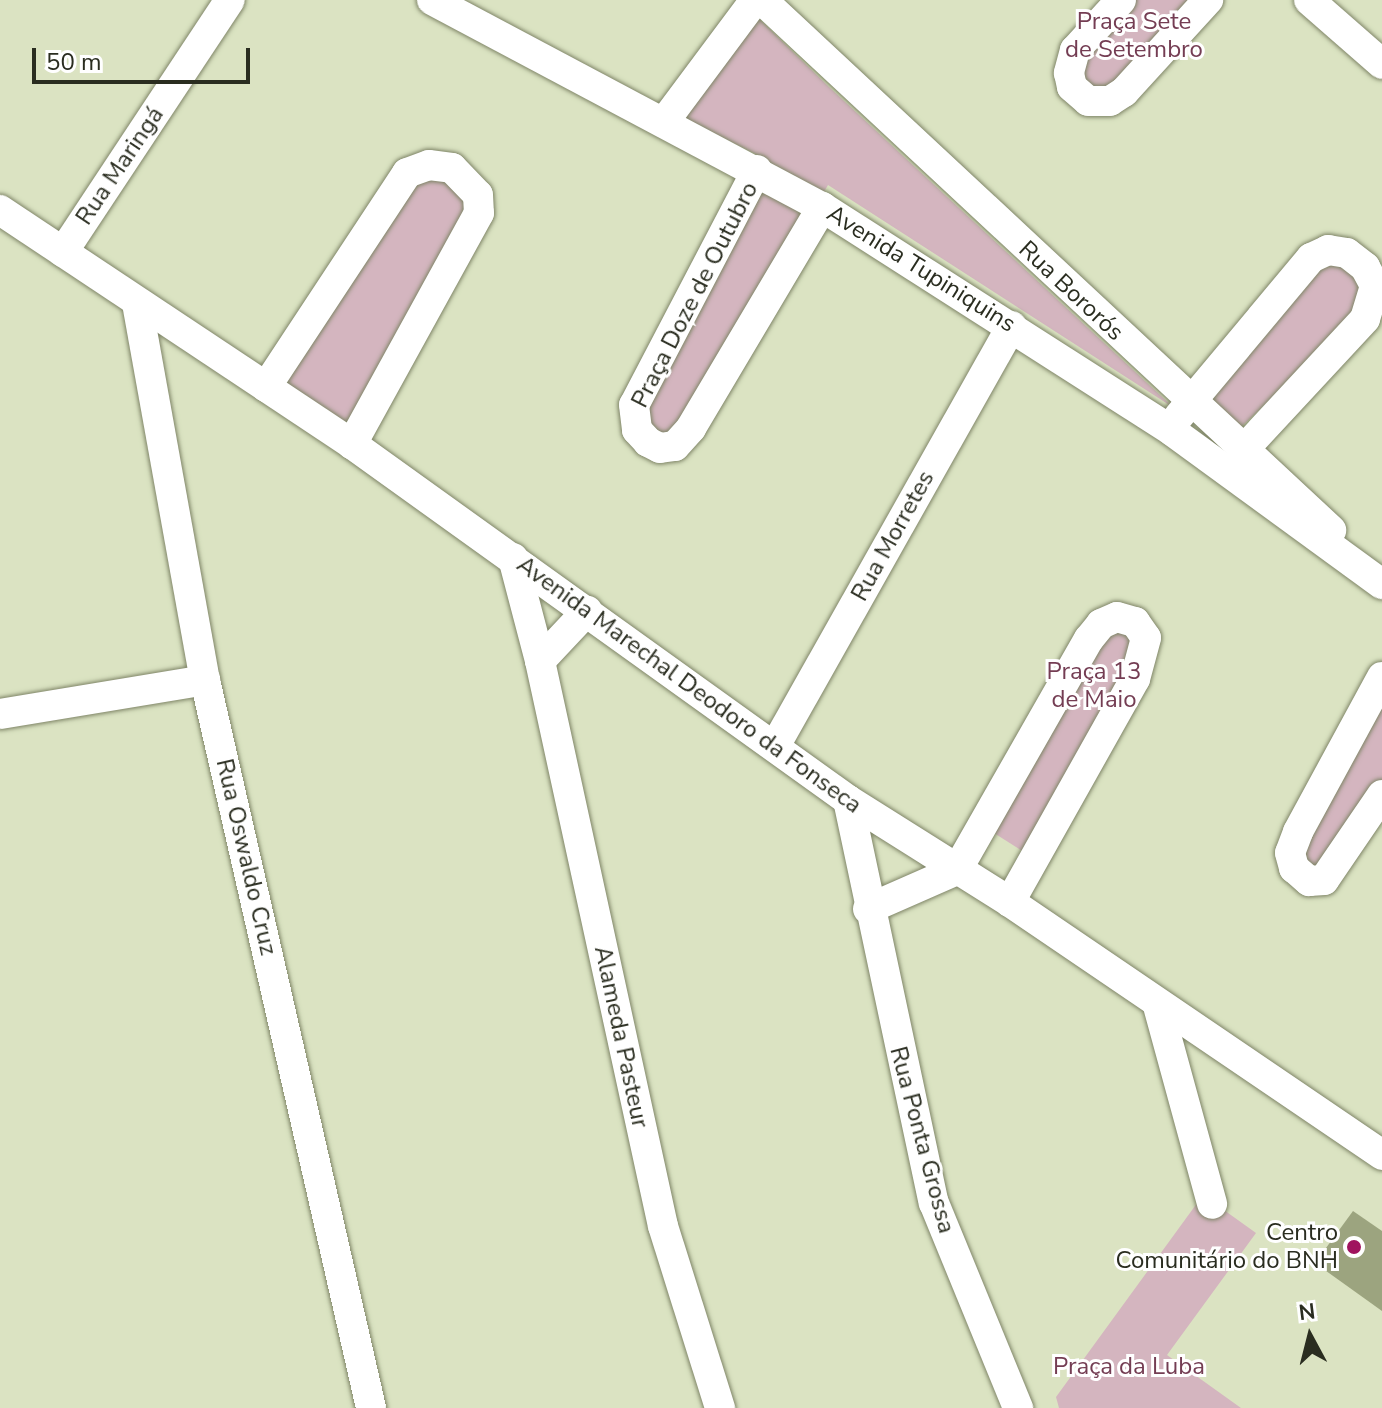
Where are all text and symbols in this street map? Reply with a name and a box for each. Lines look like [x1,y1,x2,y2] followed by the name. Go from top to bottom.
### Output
[1065,8,1203,64] park label: Praça Sete de Setembro
[36,32,254,82] scale bar
[46,46,102,78] text: 50 m
[70,101,170,231] street label: Rua Maringá
[626,177,764,413] street label: Praça Doze de Outubro
[821,199,1021,339] street label: Avenida Tupiniquins
[1013,235,1129,347] street label: Rua Bororós
[845,466,941,606] street label: Rua Morretes
[511,550,867,820] street label: Avenida Marechal Deodoro da Fonseca
[1047,658,1141,714] park label: Praça 13 de Maio
[209,756,283,958] street label: Rua Oswaldo Cruz
[588,943,654,1131] street label: Alameda Pasteur
[883,1043,961,1237] street label: Rua Ponta Grossa
[1116,1219,1338,1275] place label: Centro Comunitário do BNH
[1345,1238,1363,1256] marker: Centro Comunitário do BNH
[1270,1296,1350,1376] north arrow
[1297,1296,1317,1328] text: N
[1053,1353,1205,1381] park label: Praça da Luba

